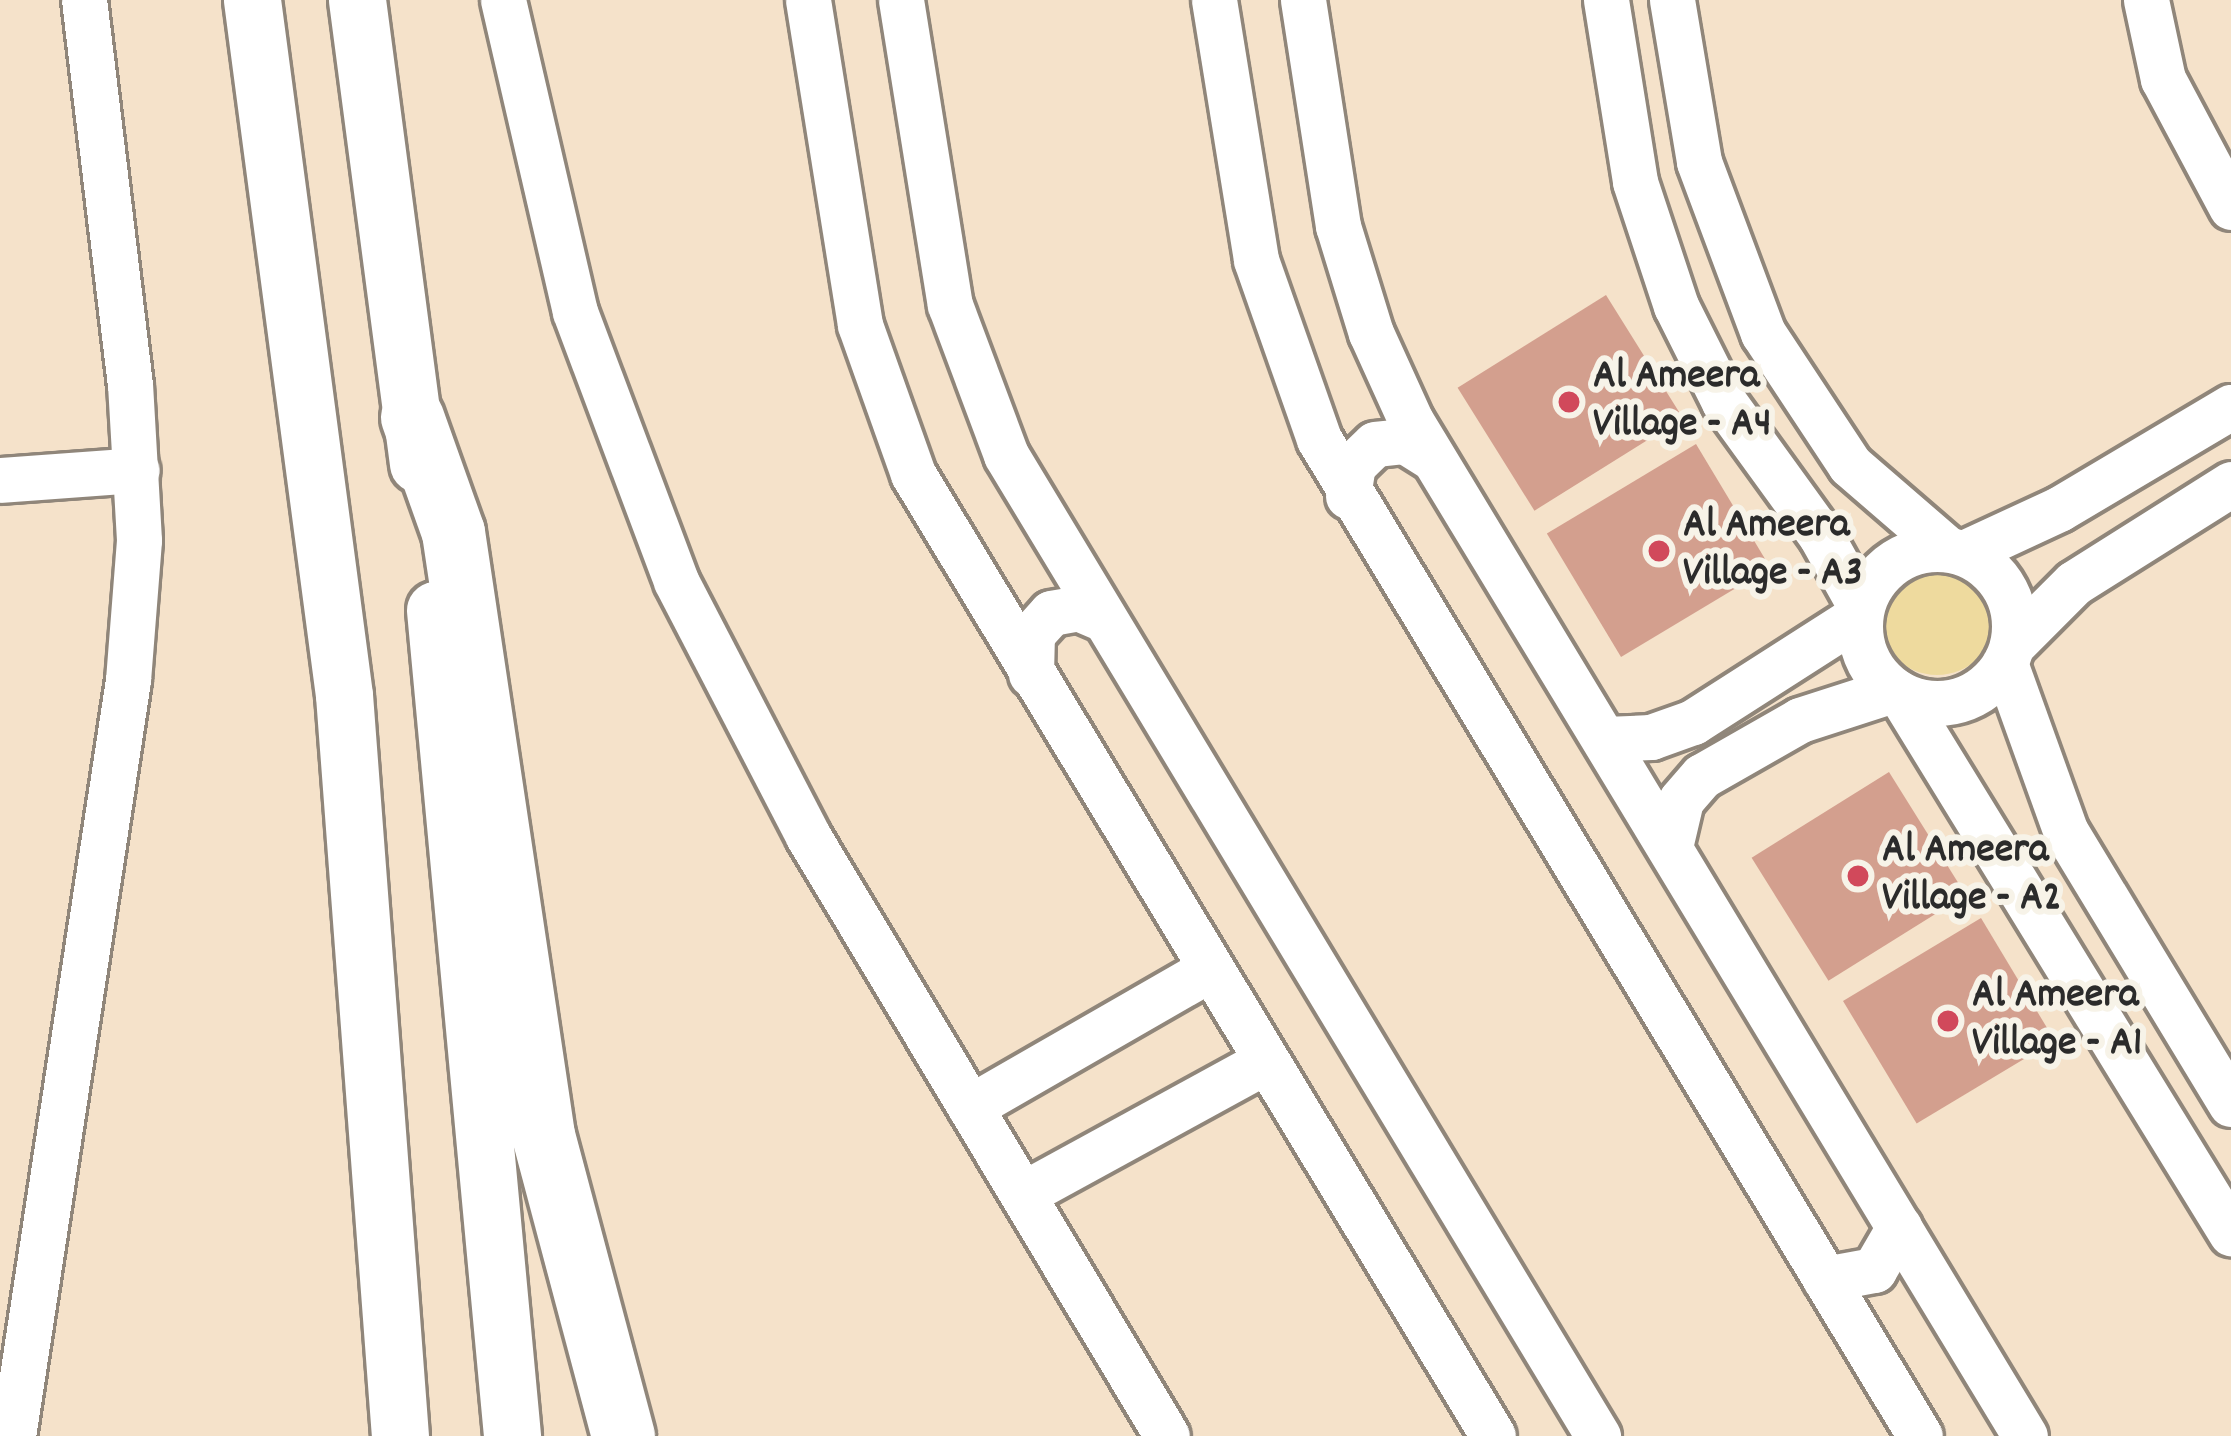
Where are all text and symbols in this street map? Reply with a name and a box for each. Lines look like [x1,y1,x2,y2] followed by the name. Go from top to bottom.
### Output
[1593,353,1771,452] place label: Al Ameera Village - A4
[1556,389,1582,415] marker: Al Ameera Village - A4
[1683,502,1863,600] place label: Al Ameera Village - A3
[1646,538,1672,564] marker: Al Ameera Village - A3
[1882,827,2061,926] place label: Al Ameera Village - A2
[1845,863,1871,889] marker: Al Ameera Village - A2
[1972,972,2142,1070] place label: Al Ameera Village - A1
[1935,1008,1961,1034] marker: Al Ameera Village - A1

